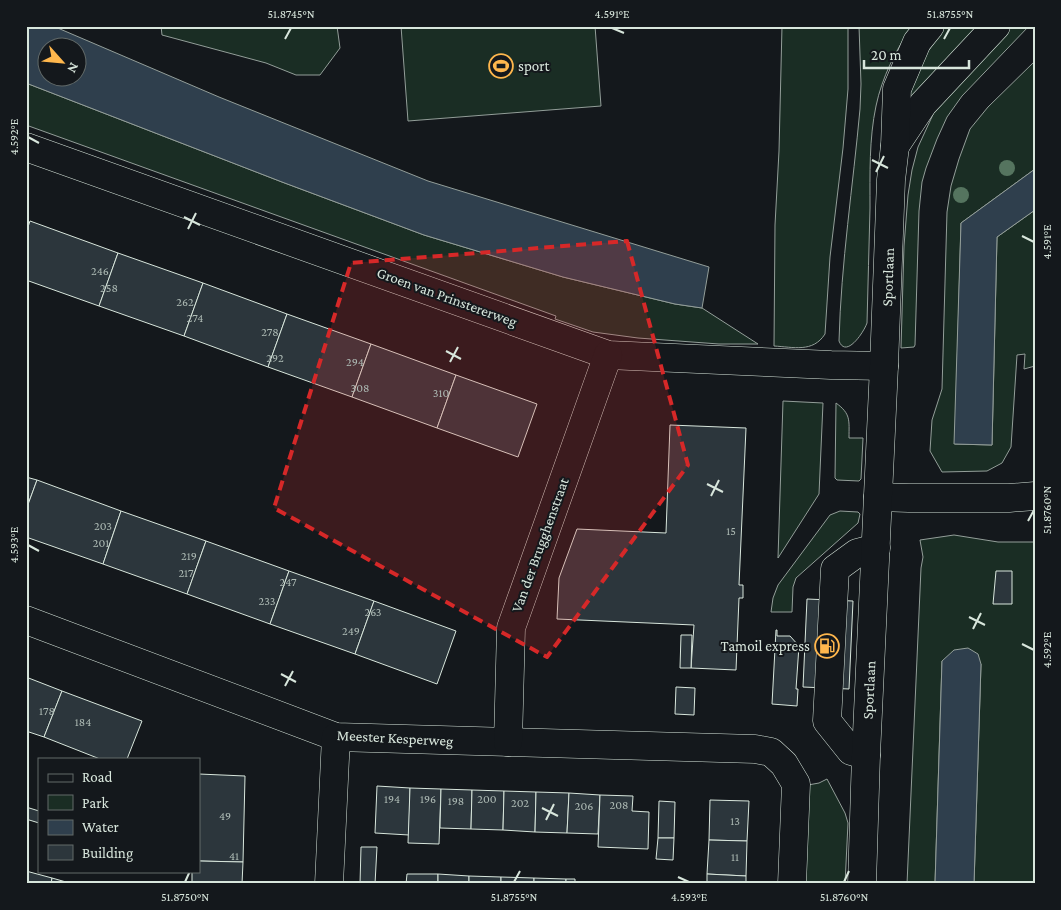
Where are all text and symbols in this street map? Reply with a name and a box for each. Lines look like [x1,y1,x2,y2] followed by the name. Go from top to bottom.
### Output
[267,7,315,21] text: 51.8745°N
[595,7,630,21] text: 4.591°E
[927,7,974,21] text: 51.8755°N
[38,38,88,88] north arrow
[864,38,968,70] scale bar
[871,47,902,63] text: 20 m
[488,53,514,79] sports icon: sport
[518,58,551,75] place label: sport
[64,60,83,76] text: N
[7,118,21,155] text: 4.592°E
[1040,224,1054,259] text: 4.591°E
[879,247,898,307] street label: Sportlaan
[91,264,109,278] house number: 246
[374,264,519,331] street label: Groen van Prinstererweg
[100,281,118,295] house number: 258
[176,295,194,309] house number: 262
[187,311,203,325] house number: 274
[261,325,279,339] house number: 278
[266,351,284,365] house number: 292
[346,355,364,369] house number: 294
[351,381,369,395] house number: 308
[433,386,449,400] house number: 310
[508,475,573,615] street label: Van der Brugghenstraat
[1040,486,1054,534] text: 51.8760°N
[94,519,112,533] house number: 203
[726,524,736,538] house number: 15
[7,526,21,563] text: 4.593°E
[93,536,109,550] house number: 201
[181,549,197,563] house number: 219
[178,566,194,580] house number: 217
[279,575,297,589] house number: 247
[258,594,276,608] house number: 233
[364,605,382,619] house number: 263
[342,624,360,638] house number: 249
[1040,631,1054,668] text: 4.592°E
[814,633,840,659] fuel station icon: Tamoil express
[721,638,810,655] place label: Tamoil express
[859,660,880,720] street label: Sportlaan
[39,704,55,718] house number: 178
[75,715,91,729] house number: 184
[336,727,454,750] street label: Meester Kesperweg
[38,758,200,872] legend
[82,769,113,785] text: Road
[384,792,400,806] house number: 194
[420,792,436,806] house number: 196
[477,792,497,806] house number: 200
[448,794,464,808] house number: 198
[82,795,109,811] text: Park
[511,796,529,810] house number: 202
[610,798,628,812] house number: 208
[575,799,593,813] house number: 206
[219,809,231,823] house number: 49
[730,814,740,828] house number: 13
[82,819,119,835] text: Water
[82,845,133,862] text: Building
[229,849,239,863] house number: 41
[731,850,739,864] house number: 11
[161,890,209,904] text: 51.8750°N
[491,890,538,904] text: 51.8755°N
[671,890,708,904] text: 4.593°E
[820,890,868,904] text: 51.8760°N

